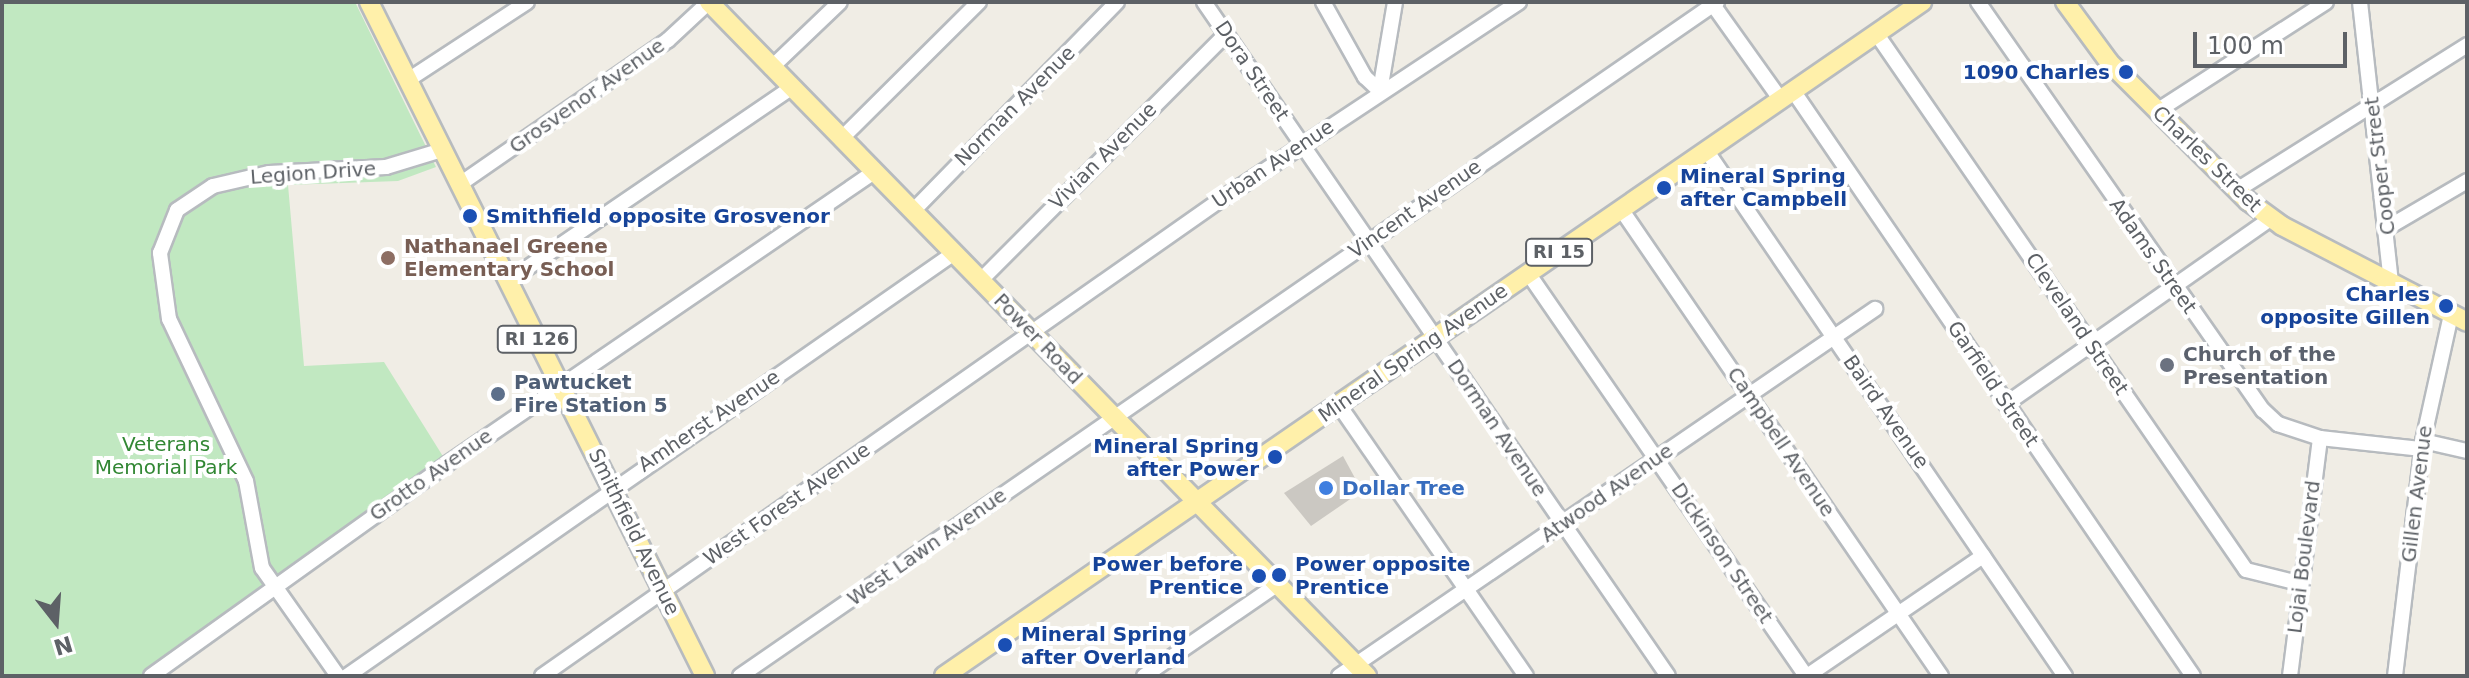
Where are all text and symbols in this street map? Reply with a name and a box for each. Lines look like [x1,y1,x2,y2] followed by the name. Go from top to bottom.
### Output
[2197,16,2351,66] scale bar
[1210,17,1294,125] street label: Dora Street
[2207,32,2284,60] text: 100 m
[505,33,669,159] street label: Grosvenor Avenue
[950,41,1080,171] street label: Norman Avenue
[1963,60,2110,84] place label: 1090 Charles
[2117,63,2135,81] marker: 1090 Charles
[2360,96,2400,236] street label: Cooper Street
[1044,97,1162,215] street label: Vivian Avenue
[2147,101,2267,217] street label: Charles Street
[1208,115,1338,213] street label: Urban Avenue
[1344,154,1486,264] street label: Vincent Avenue
[249,157,377,189] street label: Legion Drive
[1680,164,1847,211] place label: Mineral Spring after Campbell
[1655,179,1673,197] marker: Mineral Spring after Campbell
[2104,194,2202,318] street label: Adams Street
[486,204,830,228] place label: Smithfield opposite Grosvenor
[461,207,479,225] marker: Smithfield opposite Grosvenor
[404,234,614,281] place label: Nathanael Greene Elementary School
[1525,238,1593,266] road number: RI 15
[2021,248,2133,400] street label: Cleveland Street
[379,249,397,267] marker: Nathanael Greene Elementary School
[1314,279,1512,427] street label: Mineral Spring Avenue
[2260,282,2430,329] place label: Charles opposite Gillen
[989,289,1087,389] street label: Power Road
[2437,297,2455,315] marker: Charles opposite Gillen
[1942,317,2044,451] street label: Garfield Street
[495,325,579,353] road number: RI 126
[2183,342,2336,389] place label: Church of the Presentation
[1838,351,1934,473] street label: Baird Avenue
[1442,355,1552,501] street label: Dorman Avenue
[2158,356,2176,374] marker: Church of the Presentation
[1722,363,1840,521] street label: Campbell Avenue
[634,365,784,477] street label: Amherst Avenue
[514,370,668,417] place label: Pawtucket Fire Station 5
[489,385,507,403] marker: Pawtucket Fire Station 5
[365,424,497,526] street label: Grotto Avenue
[2397,424,2437,564] street label: Gillen Avenue
[95,433,237,480] park label: Veterans Memorial Park
[1093,434,1259,481] place label: Mineral Spring after Power
[699,438,875,570] street label: West Forest Avenue
[1536,439,1678,547] street label: Atwood Avenue
[583,445,685,619] street label: Smithfield Avenue
[1266,448,1284,466] marker: Mineral Spring after Power
[1342,476,1465,500] place label: Dollar Tree
[1666,478,1778,628] street label: Dickinson Street
[1317,479,1335,497] marker: Dollar Tree
[2283,479,2325,635] street label: Lojai Boulevard
[843,483,1011,611] street label: West Lawn Avenue
[1092,552,1243,599] place label: Power before Prentice
[1295,552,1470,599] place label: Power opposite Prentice
[1270,566,1288,584] marker: Power opposite Prentice
[1250,567,1268,585] marker: Power before Prentice
[16,582,96,662] north arrow
[1021,622,1187,669] place label: Mineral Spring after Overland
[51,631,76,660] text: N
[996,636,1014,654] marker: Mineral Spring after Overland

